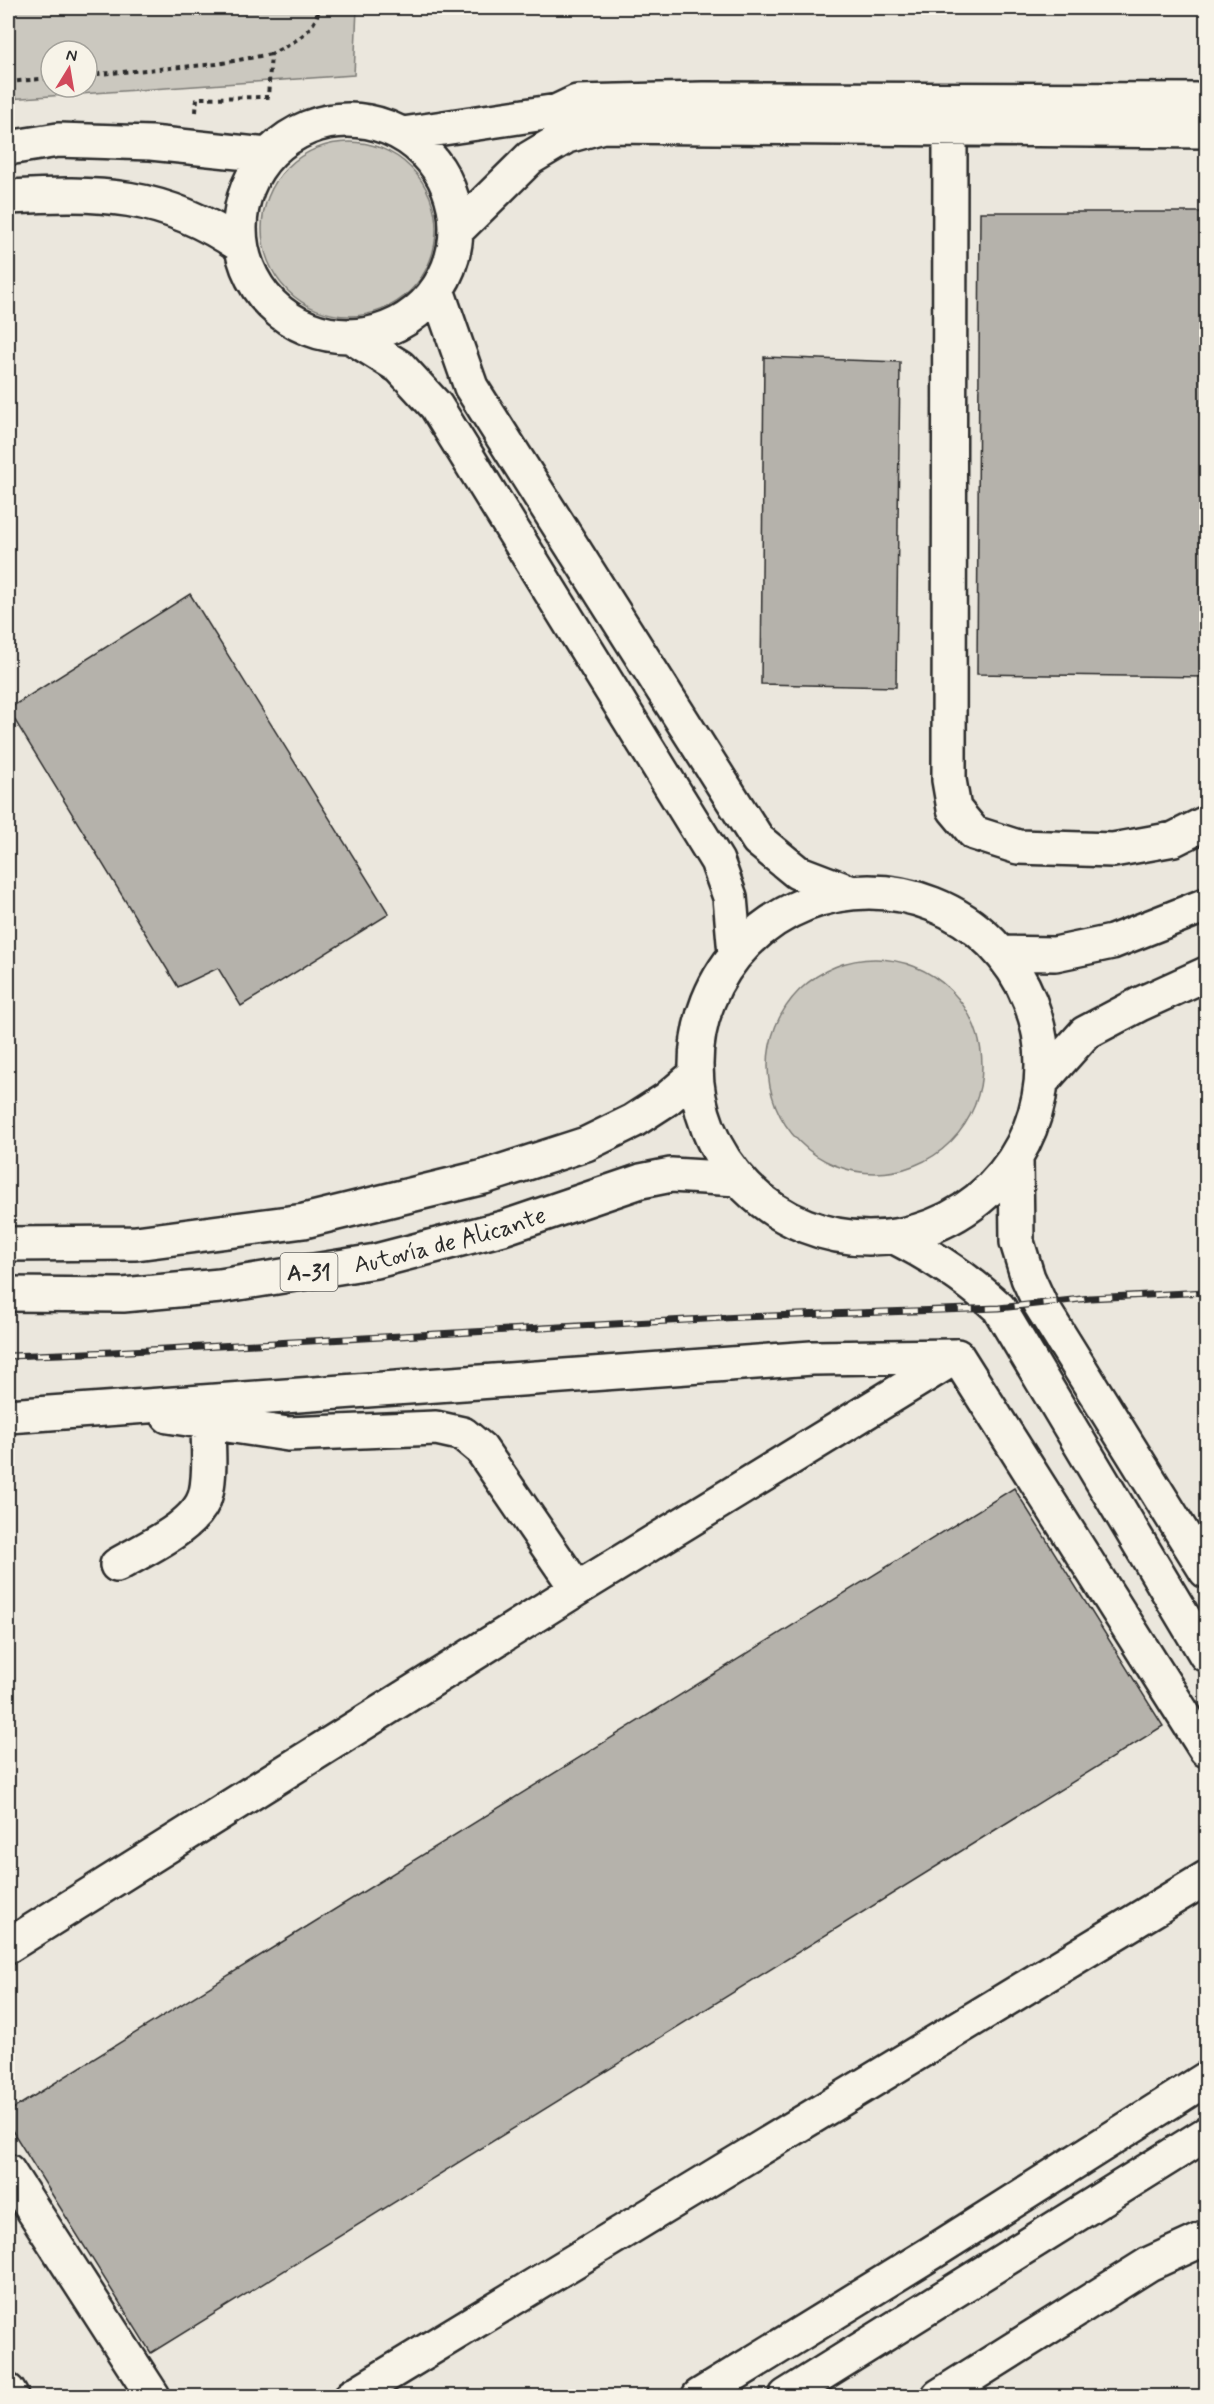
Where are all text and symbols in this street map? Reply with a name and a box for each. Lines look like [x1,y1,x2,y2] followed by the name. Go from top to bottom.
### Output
[39,39,99,99] north arrow
[64,44,79,67] text: N
[352,1200,550,1281] street label: Autovía de Alicante
[280,1253,338,1291] road number: A-31

